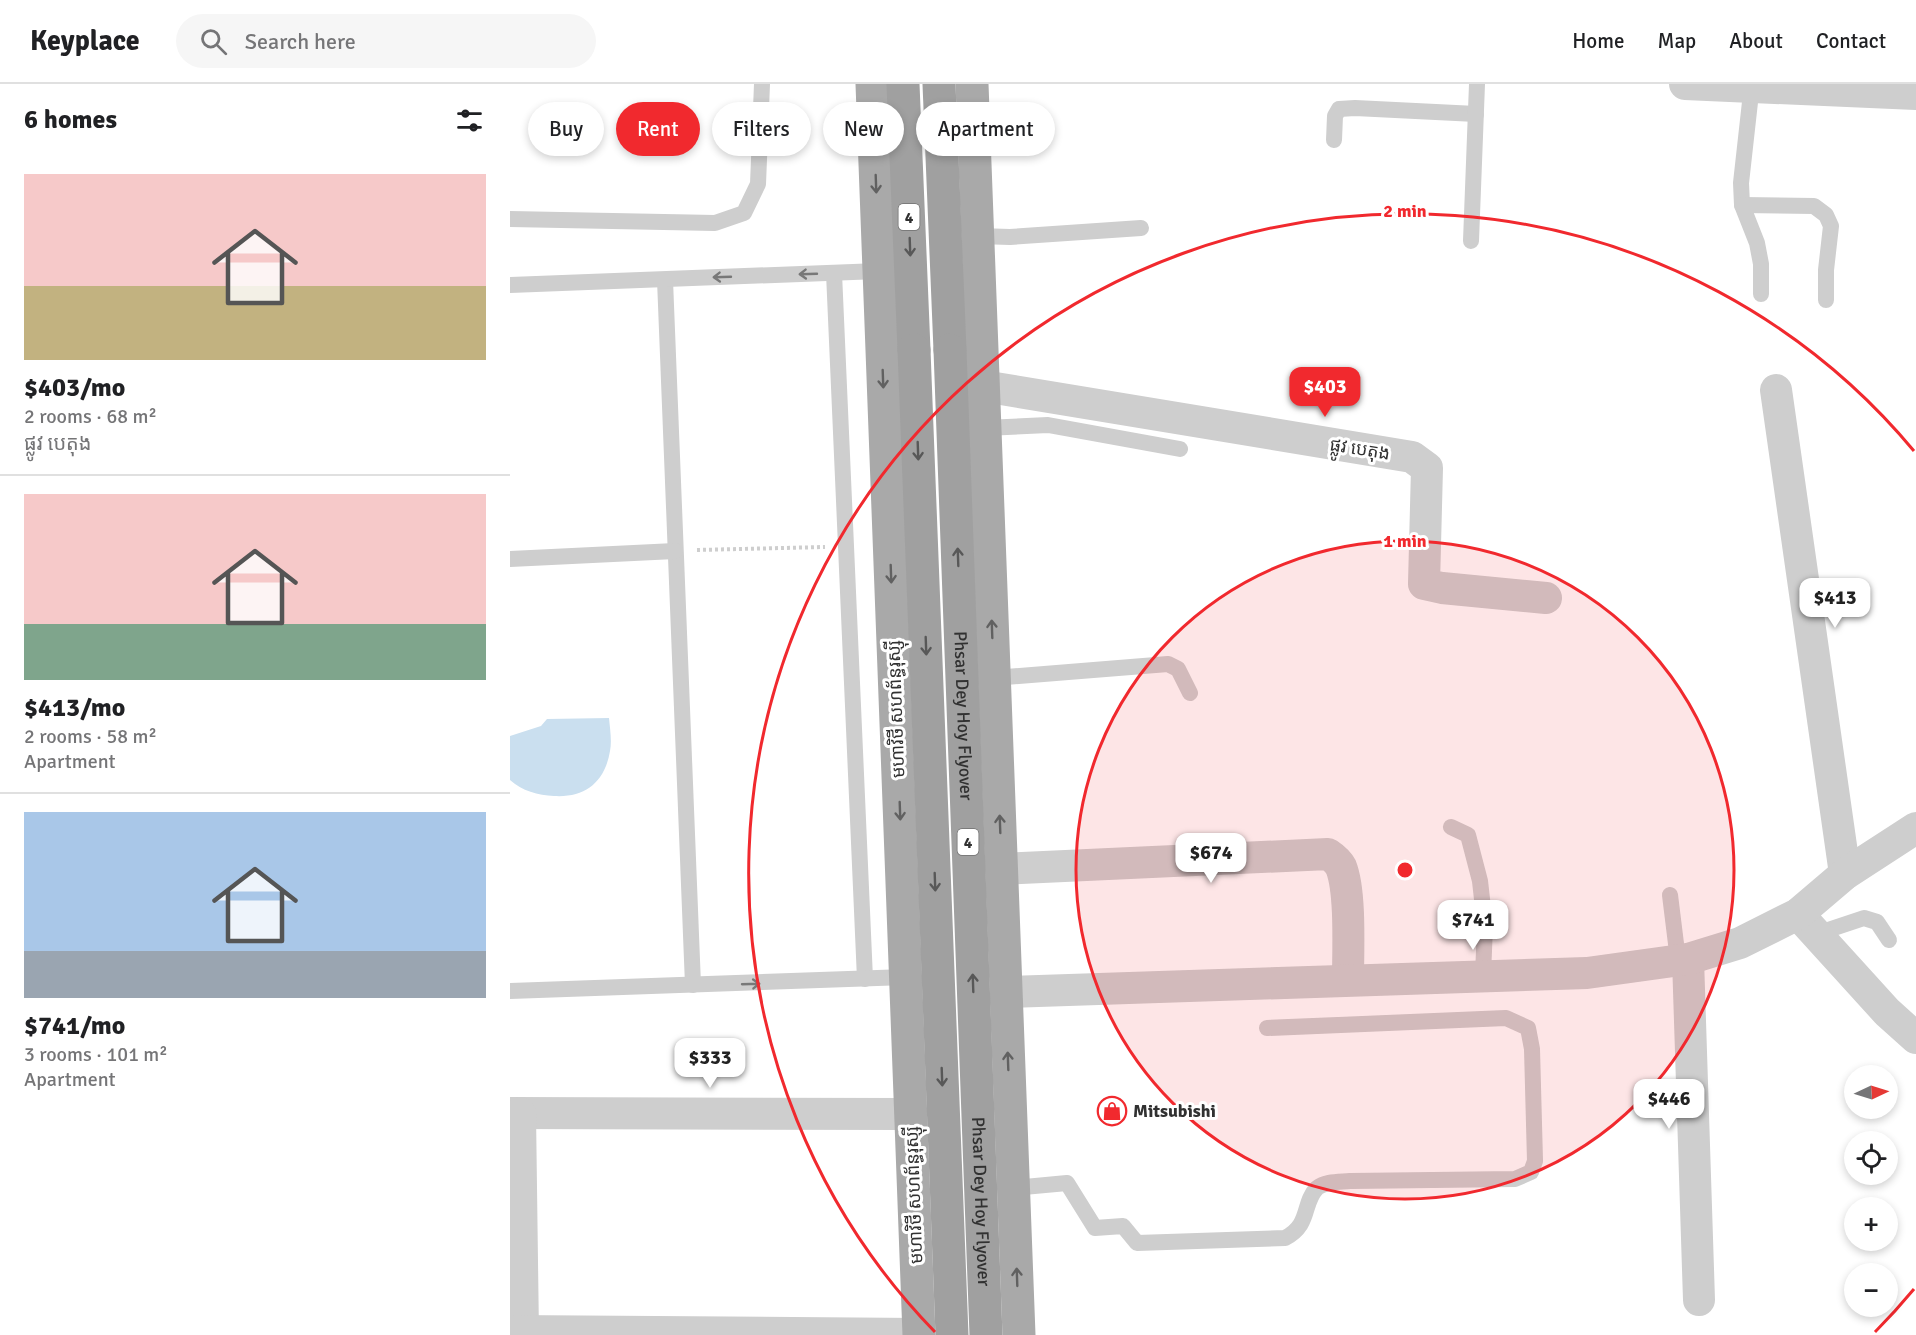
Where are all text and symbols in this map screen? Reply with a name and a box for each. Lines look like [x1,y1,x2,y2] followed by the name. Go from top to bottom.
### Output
[176,14,596,68] search box
[30,24,140,58] text: Keyplace
[197,25,230,58] icon: search
[245,28,356,55] text: Search here
[1572,28,1625,54] text: Home
[1658,28,1696,54] text: Map
[1729,28,1783,54] text: About
[1816,28,1886,54] text: Contact
[528,102,604,156] chip: Buy
[616,102,700,156] chip: Rent
[712,102,811,156] chip: Filters
[823,102,904,156] chip: New
[916,102,1055,156] chip: Apartment
[24,104,117,136] text: 6 homes
[453,104,486,137] icon: filters
[870,174,881,194] one-way arrow
[1383,200,1427,222] text: 2 min
[898,204,920,230] road number: 4
[201,213,309,321] icon: home
[904,237,915,257] one-way arrow
[799,268,819,279] one-way arrow
[713,272,733,283] one-way arrow
[1289,367,1361,418] pin: $403
[878,369,889,389] one-way arrow
[24,372,125,404] text: $403/mo
[1303,374,1347,399] text: $403
[24,404,157,429] text: 2 rooms · 68 m²
[24,431,91,456] text: ផ្លូវ បេតុង
[1327,433,1392,470] street label: ផ្លូវ បេតុង
[912,440,924,460] one-way arrow
[1383,530,1427,552] text: 1 min
[201,533,309,641] icon: home
[952,548,963,567] one-way arrow
[885,564,897,584] one-way arrow
[1799,578,1871,629] pin: $413
[1813,585,1857,610] text: $413
[987,620,998,639] one-way arrow
[949,631,977,801] street label: Phsar Dey Hoy Flyover
[920,635,931,655] one-way arrow
[882,639,915,778] street label: មហាវិថី សហព័ន្ធរុស្ស៊ី
[24,692,125,724] text: $413/mo
[24,724,157,749] text: 2 rooms · 58 m²
[24,749,116,774] text: Apartment
[894,800,905,820] one-way arrow
[994,814,1005,834] one-way arrow
[958,829,978,855] road number: 4
[1175,833,1247,884] pin: $674
[1189,840,1233,865] text: $674
[201,851,309,959] icon: home
[1395,860,1415,880] centre of rings
[929,872,940,892] one-way arrow
[1437,900,1509,951] pin: $741
[1451,907,1495,932] text: $741
[967,973,979,993] one-way arrow
[740,978,760,989] one-way arrow
[24,1010,125,1042] text: $741/mo
[674,1038,746,1089] pin: $333
[24,1042,168,1067] text: 3 rooms · 101 m²
[688,1045,732,1070] text: $333
[1003,1051,1014,1071] one-way arrow
[1844,1065,1898,1119] north arrow
[1844,1065,1898,1317] map controls
[24,1067,116,1092] text: Apartment
[936,1067,948,1087] one-way arrow
[1633,1079,1705,1130] pin: $446
[1647,1086,1691,1111] text: $446
[1096,1095,1128,1127] shop icon: Mitsubishi
[1133,1100,1216,1122] place label: Mitsubishi
[967,1116,995,1287] street label: Phsar Dey Hoy Flyover
[900,1125,933,1264] street label: មហាវិថី សហព័ន្ធរុស្ស៊ី
[1844,1131,1898,1185] button: locate
[1844,1197,1898,1251] button: +
[1844,1263,1898,1317] button: −
[1011,1267,1022,1287] one-way arrow

